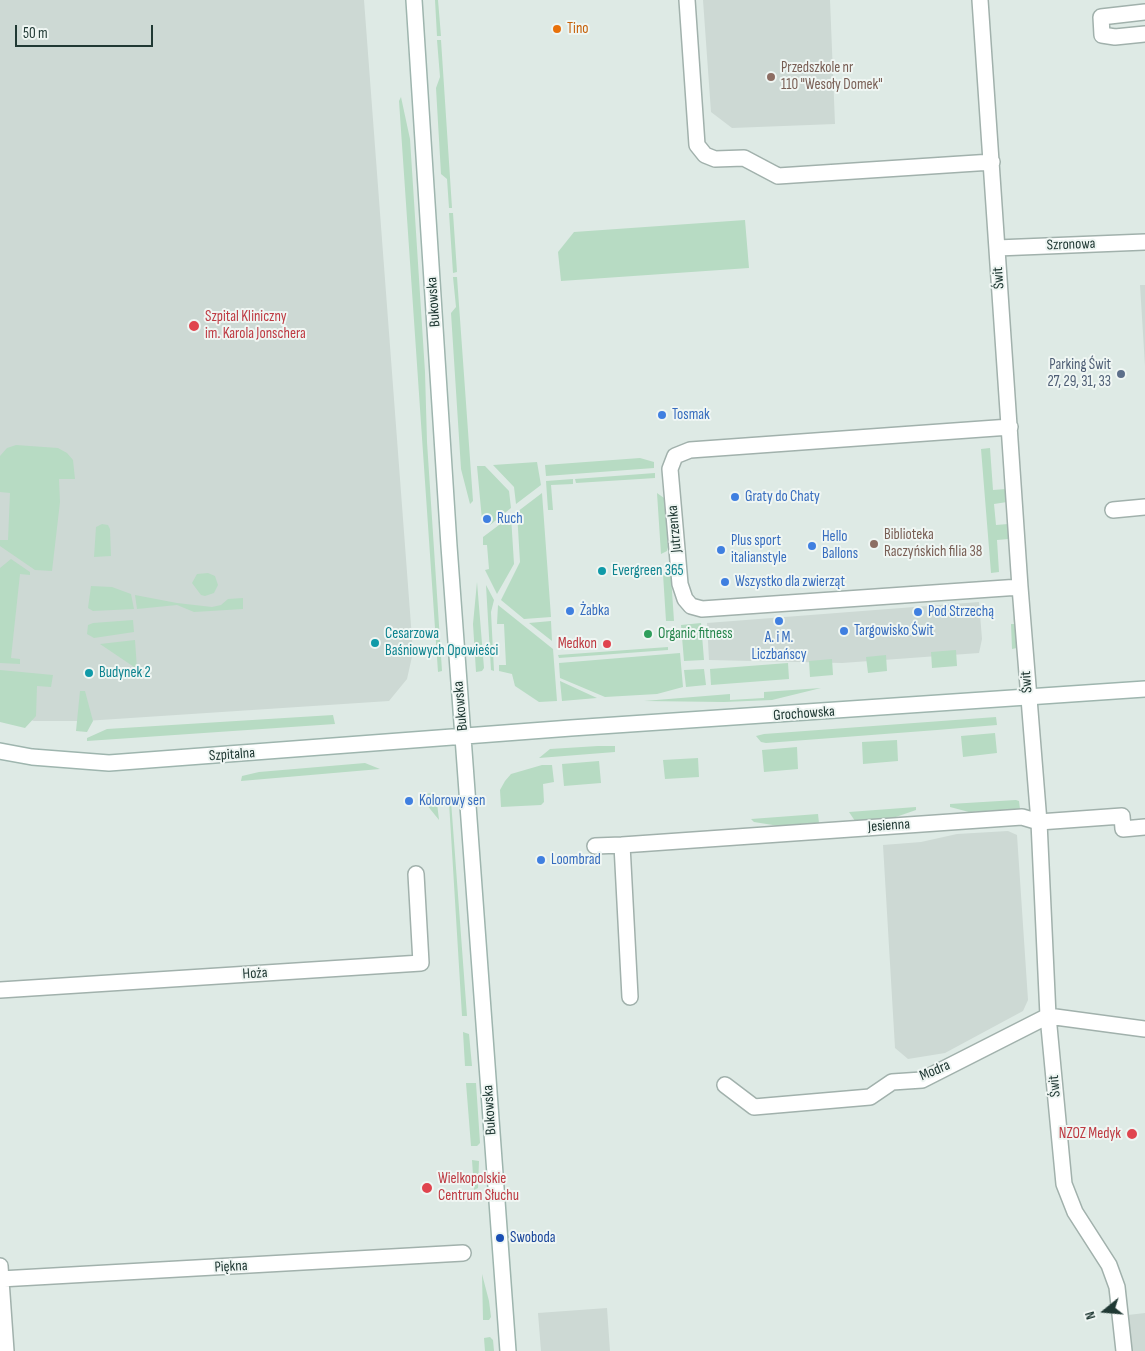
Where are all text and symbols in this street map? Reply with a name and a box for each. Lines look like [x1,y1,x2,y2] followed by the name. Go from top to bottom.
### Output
[18,15,155,47] scale bar
[567,20,589,38] place label: Tino
[551,23,563,35] marker: Tino
[23,24,48,43] text: 50 m
[781,59,883,94] place label: Przedszkole nr 110 "Wesoły Domek"
[765,71,777,83] marker: Przedszkole nr 110 "Wesoły Domek"
[1046,235,1096,255] street label: Szronowa
[989,266,1009,290] street label: Świt
[423,276,445,328] street label: Bukowska
[205,308,306,343] place label: Szpital Kliniczny im. Karola Jonschera
[187,319,201,333] marker: Szpital Kliniczny im. Karola Jonschera
[1047,356,1111,391] place label: Parking Świt 27, 29, 31, 33
[1115,368,1127,380] marker: Parking Świt 27, 29, 31, 33
[672,406,710,424] place label: Tosmak
[656,409,668,421] marker: Tosmak
[745,488,820,506] place label: Graty do Chaty
[729,491,741,503] marker: Graty do Chaty
[664,505,686,553] street label: Jutrzenka
[497,510,523,528] place label: Ruch
[481,513,493,525] marker: Ruch
[884,526,982,561] place label: Biblioteka Raczyńskich filia 38
[822,528,858,563] place label: Hello Ballons
[731,532,787,567] place label: Plus sport italianstyle
[868,538,880,550] marker: Biblioteka Raczyńskich filia 38
[806,540,818,552] marker: Hello Ballons
[715,544,727,556] marker: Plus sport italianstyle
[612,562,684,580] place label: Evergreen 365
[596,565,608,577] marker: Evergreen 365
[735,573,845,591] place label: Wszystko dla zwierząt
[719,576,731,588] marker: Wszystko dla zwierząt
[580,602,610,620] place label: Żabka
[928,603,994,621] place label: Pod Strzechą
[564,605,576,617] marker: Żabka
[912,606,924,618] marker: Pod Strzechą
[773,615,785,627] marker: A. i M. Liczbańscy
[854,622,934,640] place label: Targowisko Świt
[385,625,498,660] place label: Cesarzowa Baśniowych Opowieści
[658,625,733,643] place label: Organic fitness
[838,625,850,637] marker: Targowisko Świt
[642,628,654,640] marker: Organic fitness
[751,629,807,664] place label: A. i M. Liczbańscy
[558,635,597,653] place label: Medkon
[369,637,381,649] marker: Cesarzowa Baśniowych Opowieści
[601,638,613,650] marker: Medkon
[99,664,151,682] place label: Budynek 2
[83,667,95,679] marker: Budynek 2
[1017,670,1037,694] street label: Świt
[450,680,472,732] street label: Bukowska
[773,703,835,725] street label: Grochowska
[208,744,256,766] street label: Szpitalna
[419,792,485,810] place label: Kolorowy sen
[403,795,415,807] marker: Kolorowy sen
[867,816,911,836] street label: Jesienna
[551,851,601,869] place label: Loombrad
[535,854,547,866] marker: Loombrad
[242,964,268,984] street label: Hoża
[917,1057,953,1085] street label: Modra
[1045,1074,1065,1098] street label: Świt
[479,1084,501,1136] street label: Bukowska
[1059,1125,1121,1143] place label: NZOZ Medyk
[1125,1127,1139,1141] marker: NZOZ Medyk
[438,1170,519,1205] place label: Wielkopolskie Centrum Słuchu
[420,1181,434,1195] marker: Wielkopolskie Centrum Słuchu
[510,1229,555,1247] place label: Swoboda
[494,1232,506,1244] marker: Swoboda
[214,1257,248,1277] street label: Piękna
[1080,1286,1130,1336] north arrow
[1081,1309,1099,1322] text: N

